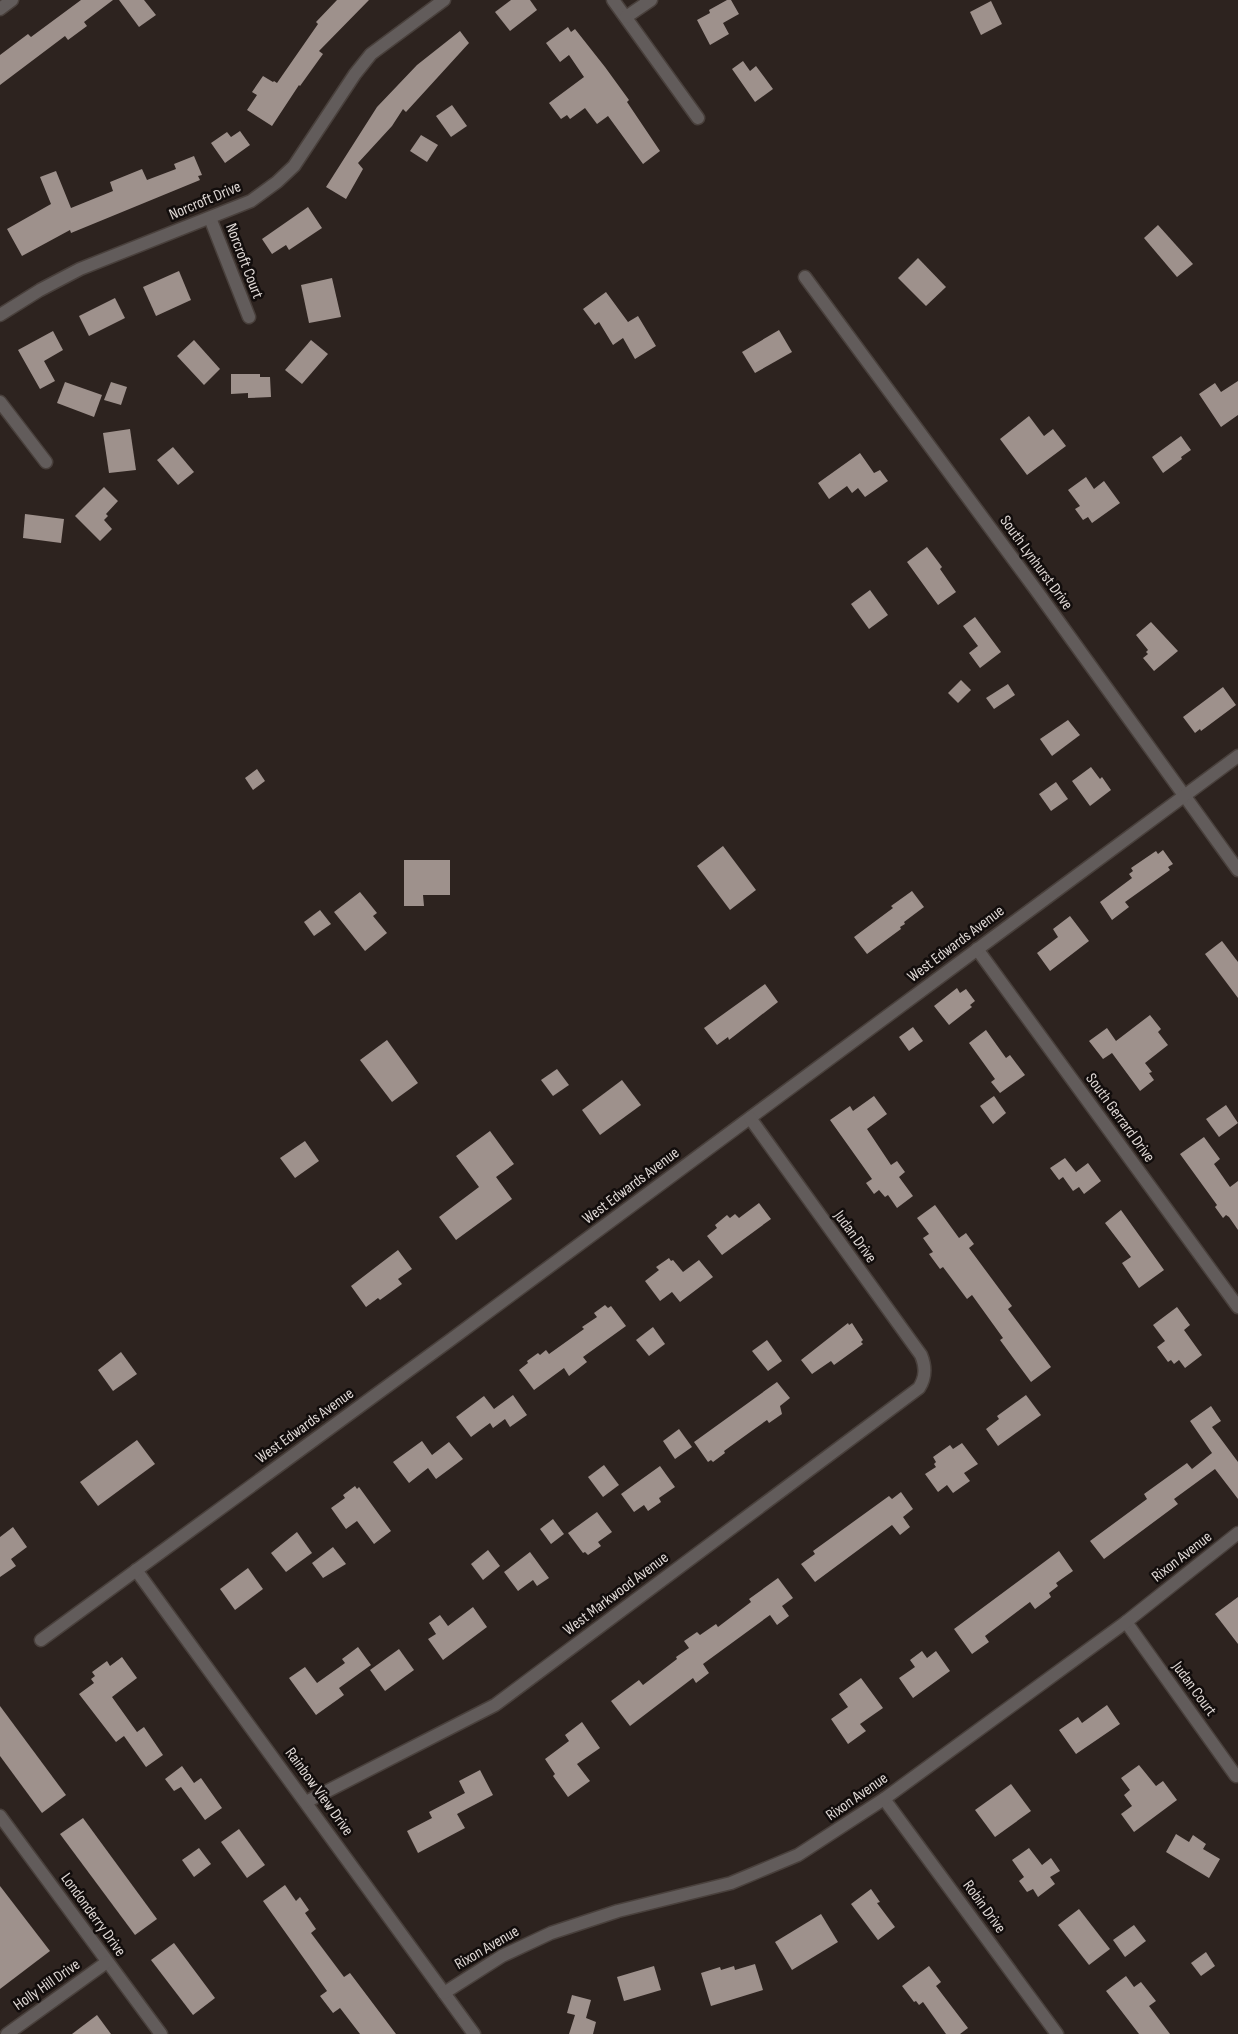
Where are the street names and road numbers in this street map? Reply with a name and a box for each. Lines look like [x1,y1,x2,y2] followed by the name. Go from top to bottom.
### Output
[166,177,244,225] street label: Norcroft Drive
[221,221,267,301] street label: Norcroft Court
[995,512,1077,614] street label: South Lynhurst Drive
[904,901,1008,987] street label: West Edwards Avenue
[1081,1070,1159,1166] street label: South Gerrard Drive
[579,1143,683,1229] street label: West Edwards Avenue
[829,1206,880,1267] street label: Judan Drive
[252,1384,358,1468] street label: West Edwards Avenue
[1148,1528,1216,1586] street label: Rixon Avenue
[560,1548,672,1640] street label: West Markwood Avenue
[1167,1657,1220,1720] street label: Judan Court
[281,1744,357,1840] street label: Rainbow View Drive
[822,1769,892,1825] street label: Rixon Avenue
[56,1870,130,1960] street label: Londonderry Drive
[958,1877,1010,1937] street label: Robin Drive
[451,1922,523,1974] street label: Rixon Avenue
[10,1955,84,2015] street label: Holly Hill Drive

